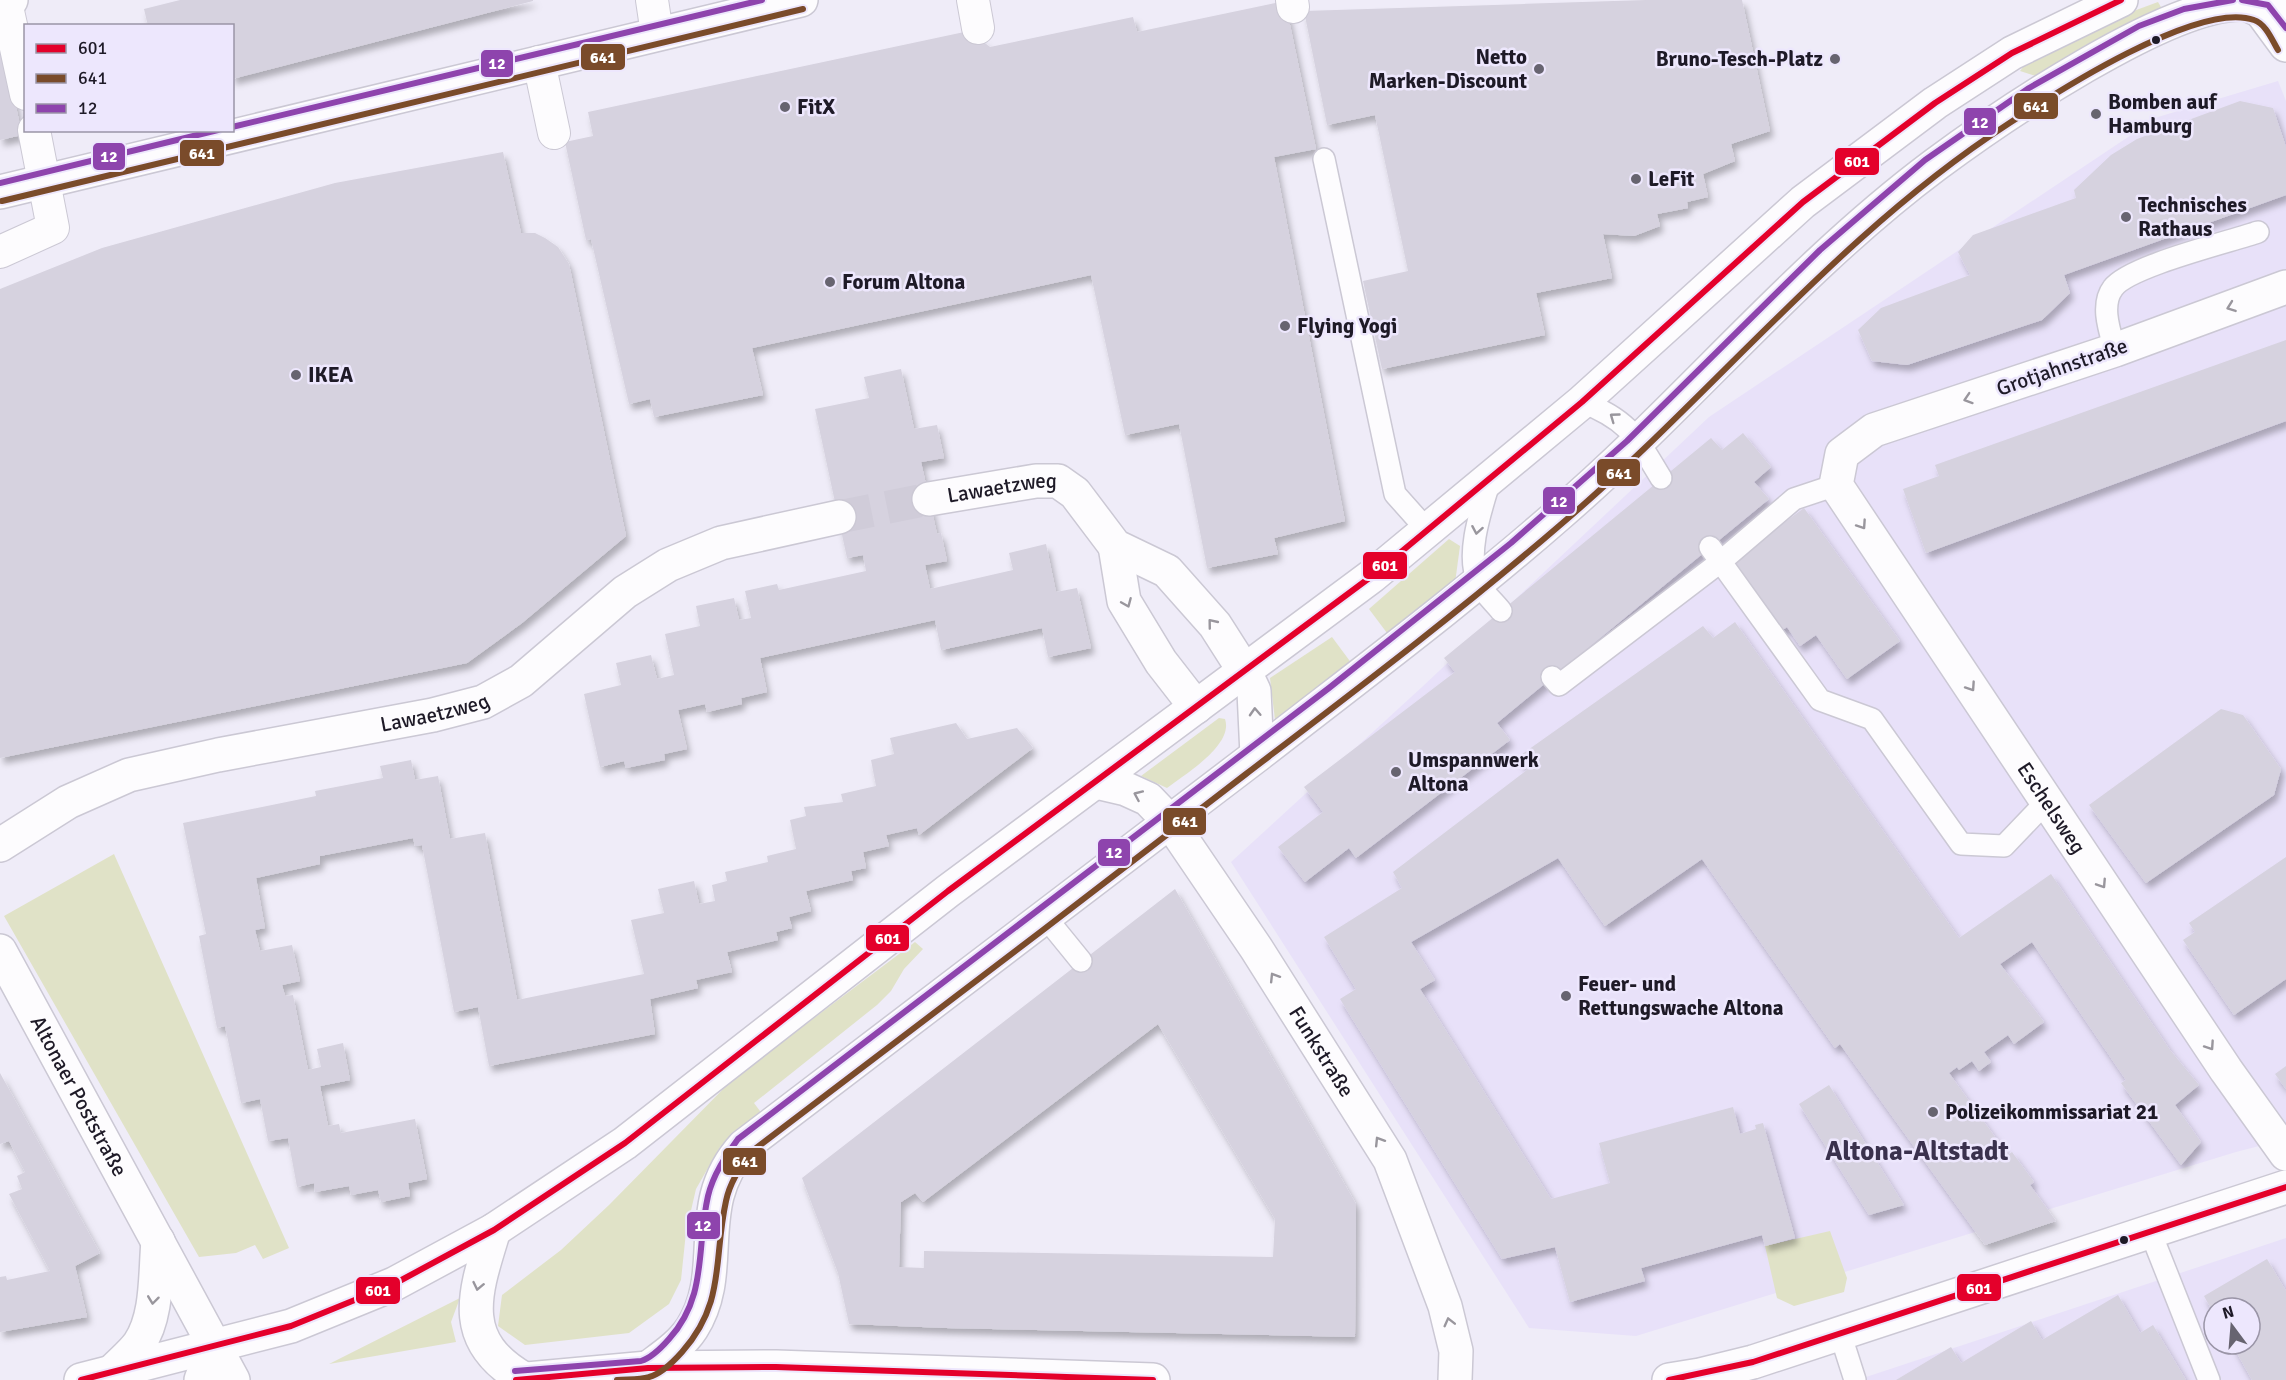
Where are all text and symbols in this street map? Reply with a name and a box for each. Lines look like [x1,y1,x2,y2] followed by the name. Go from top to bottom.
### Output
[24,24,234,132] legend
[2150,34,2162,46] unlabelled marker
[78,37,107,59] text: 601
[580,43,626,71] line badge: 641
[1369,44,1527,94] place label: Netto Marken-Discount
[1656,46,1823,72] place label: Bruno-Tesch-Platz
[590,48,616,68] text: 641
[480,49,514,78] line badge: 12
[1828,52,1842,66] marker: Bruno-Tesch-Platz
[488,54,506,74] text: 12
[1532,62,1546,76] marker: Netto Marken-Discount
[78,67,107,89] text: 641
[2108,89,2218,139] place label: Bomben auf Hamburg
[2013,92,2059,120] line badge: 641
[797,94,835,120] place label: FitX
[78,97,97,119] text: 12
[2023,97,2049,117] text: 641
[778,100,792,114] marker: FitX
[1963,107,1997,136] line badge: 12
[2089,107,2103,121] marker: Bomben auf Hamburg
[1971,113,1989,133] text: 12
[179,139,225,167] line badge: 641
[92,142,126,171] line badge: 12
[189,144,215,164] text: 641
[100,147,118,167] text: 12
[1834,147,1880,176] line badge: 601
[1844,152,1870,172] text: 601
[1648,166,1695,192] place label: LeFit
[1629,172,1643,186] marker: LeFit
[2138,192,2247,242] place label: Technisches Rathaus
[2119,210,2133,224] marker: Technisches Rathaus
[842,269,966,295] place label: Forum Altona
[823,275,837,289] marker: Forum Altona
[2226,300,2237,313] one-way arrow
[1297,313,1397,339] place label: Flying Yogi
[1278,319,1292,333] marker: Flying Yogi
[1993,332,2131,402] street label: Grotjahnstraße
[308,362,354,388] place label: IKEA
[289,368,303,382] marker: IKEA
[1963,392,1974,404] one-way arrow
[1609,413,1620,424] one-way arrow
[1596,458,1641,487] line badge: 641
[1606,464,1632,484] text: 641
[945,468,1057,509] street label: Lawaetzweg
[1542,486,1576,515] line badge: 12
[1550,492,1568,512] text: 12
[1855,518,1866,529] one-way arrow
[1471,525,1484,535] one-way arrow
[1362,551,1408,580] line badge: 601
[1372,556,1398,576] text: 601
[1120,596,1132,607] one-way arrow
[1209,619,1220,630] one-way arrow
[1964,680,1975,691] one-way arrow
[378,688,494,738] street label: Lawaetzweg
[1248,708,1261,717] one-way arrow
[1408,747,1539,797] place label: Umspannwerk Altona
[2011,757,2091,859] street label: Eschelsweg
[1389,765,1403,779] marker: Umspannwerk Altona
[1133,790,1144,802] one-way arrow
[1162,807,1207,836] line badge: 641
[1172,812,1198,832] text: 641
[1097,838,1131,867] line badge: 12
[1105,843,1123,863] text: 12
[2095,878,2106,889] one-way arrow
[865,924,910,952] line badge: 601
[875,929,901,949] text: 601
[1578,971,1784,1021] place label: Feuer- und Rettungswache Altona
[1270,973,1281,984] one-way arrow
[1559,989,1573,1003] marker: Feuer- und Rettungswache Altona
[1283,1001,1360,1102] street label: Funkstraße
[25,1011,133,1181] street label: Altonaer Poststraße
[2203,1040,2214,1051] one-way arrow
[1945,1099,2158,1125] place label: Polizeikommissariat 21
[1926,1105,1940,1119] marker: Polizeikommissariat 21
[1825,1135,2009,1168] district label: Altona-Altstadt
[1374,1137,1386,1147] one-way arrow
[722,1147,767,1176] line badge: 641
[732,1152,758,1172] text: 641
[686,1211,721,1240] line badge: 12
[694,1216,712,1236] text: 12
[2118,1234,2130,1246] unlabelled marker
[1956,1273,2002,1302] line badge: 601
[355,1276,401,1305] line badge: 601
[1966,1279,1992,1299] text: 601
[365,1281,391,1301] text: 601
[472,1281,485,1291] one-way arrow
[147,1295,159,1304] one-way arrow
[2202,1296,2262,1356] north arrow
[2220,1301,2236,1324] text: N
[1444,1318,1457,1328] one-way arrow

